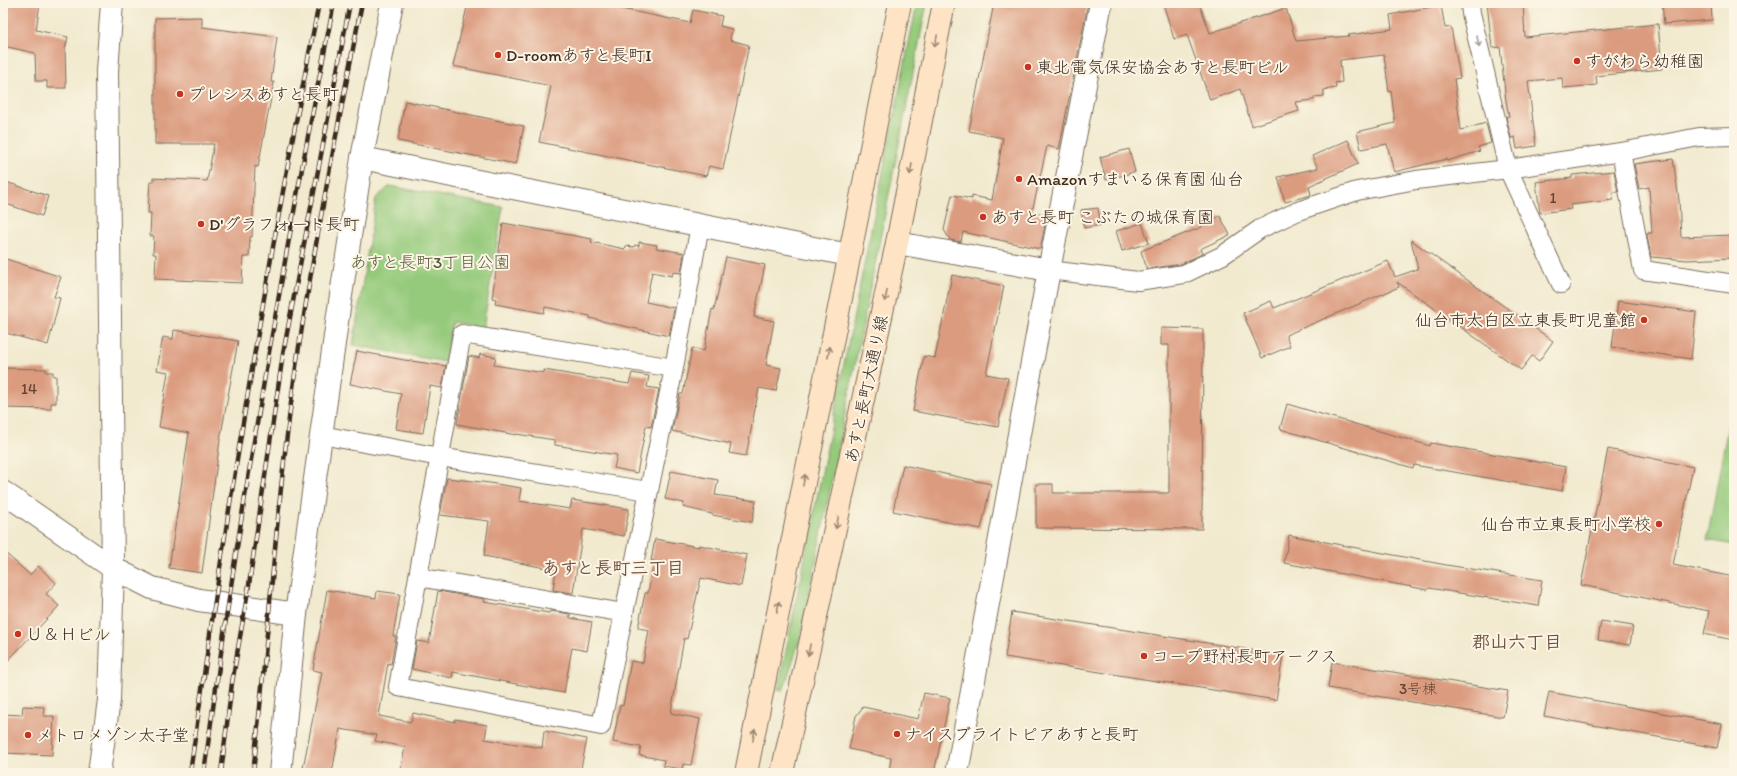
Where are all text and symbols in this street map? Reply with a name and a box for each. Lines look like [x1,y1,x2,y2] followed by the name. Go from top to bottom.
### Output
[932,34,940,47] one-way arrow
[1474,34,1482,47] one-way arrow
[506,45,652,65] place label: D-roomあすと長町I
[493,50,503,60] marker: D-roomあすと長町I
[1585,51,1704,71] place label: すがわら幼稚園
[1572,56,1582,66] marker: すがわら幼稚園
[1036,57,1289,77] place label: 東北電気保安協会あすと長町ビル
[1023,62,1033,72] marker: 東北電気保安協会あすと長町ビル
[188,84,339,104] place label: プレシスあすと長町
[175,89,185,99] marker: プレシスあすと長町
[907,162,915,175] one-way arrow
[1027,169,1244,189] place label: Amazonすまいる保育園 仙台
[1014,174,1024,184] marker: Amazonすまいる保育園 仙台
[1550,189,1557,207] house number: 1
[991,207,1214,227] place label: あすと長町 こぶたの城保育園
[978,212,988,222] marker: あすと長町 こぶたの城保育園
[209,214,359,234] place label: D'グラフォート長町
[196,219,206,229] marker: D'グラフォート長町
[350,252,510,272] park label: あすと長町3丁目公園
[881,289,889,302] one-way arrow
[1415,310,1636,330] place label: 仙台市太白区立東長町児童館
[840,313,892,465] street label: あすと長町大通り線
[1639,315,1649,325] marker: 仙台市太白区立東長町児童館
[826,346,834,359] one-way arrow
[21,380,37,398] house number: 14
[800,473,808,486] one-way arrow
[1481,514,1651,534] place label: 仙台市立東長町小学校
[832,517,840,530] one-way arrow
[1654,519,1664,529] marker: 仙台市立東長町小学校
[542,557,684,579] district label: あすと長町三丁目
[775,601,783,614] one-way arrow
[26,624,111,644] place label: Ｕ＆Ｈビル
[13,629,23,639] marker: Ｕ＆Ｈビル
[1472,631,1562,653] district label: 郡山六丁目
[804,644,812,657] one-way arrow
[1152,646,1337,666] place label: コープ野村長町アークス
[1139,651,1149,661] marker: コープ野村長町アークス
[1399,680,1437,698] house number: 3号棟
[905,724,1139,744] place label: ナイスブライトピアあすと長町
[36,725,189,745] place label: メトロメゾン太子堂
[750,729,758,742] one-way arrow
[892,729,902,739] marker: ナイスブライトピアあすと長町
[23,730,33,740] marker: メトロメゾン太子堂

